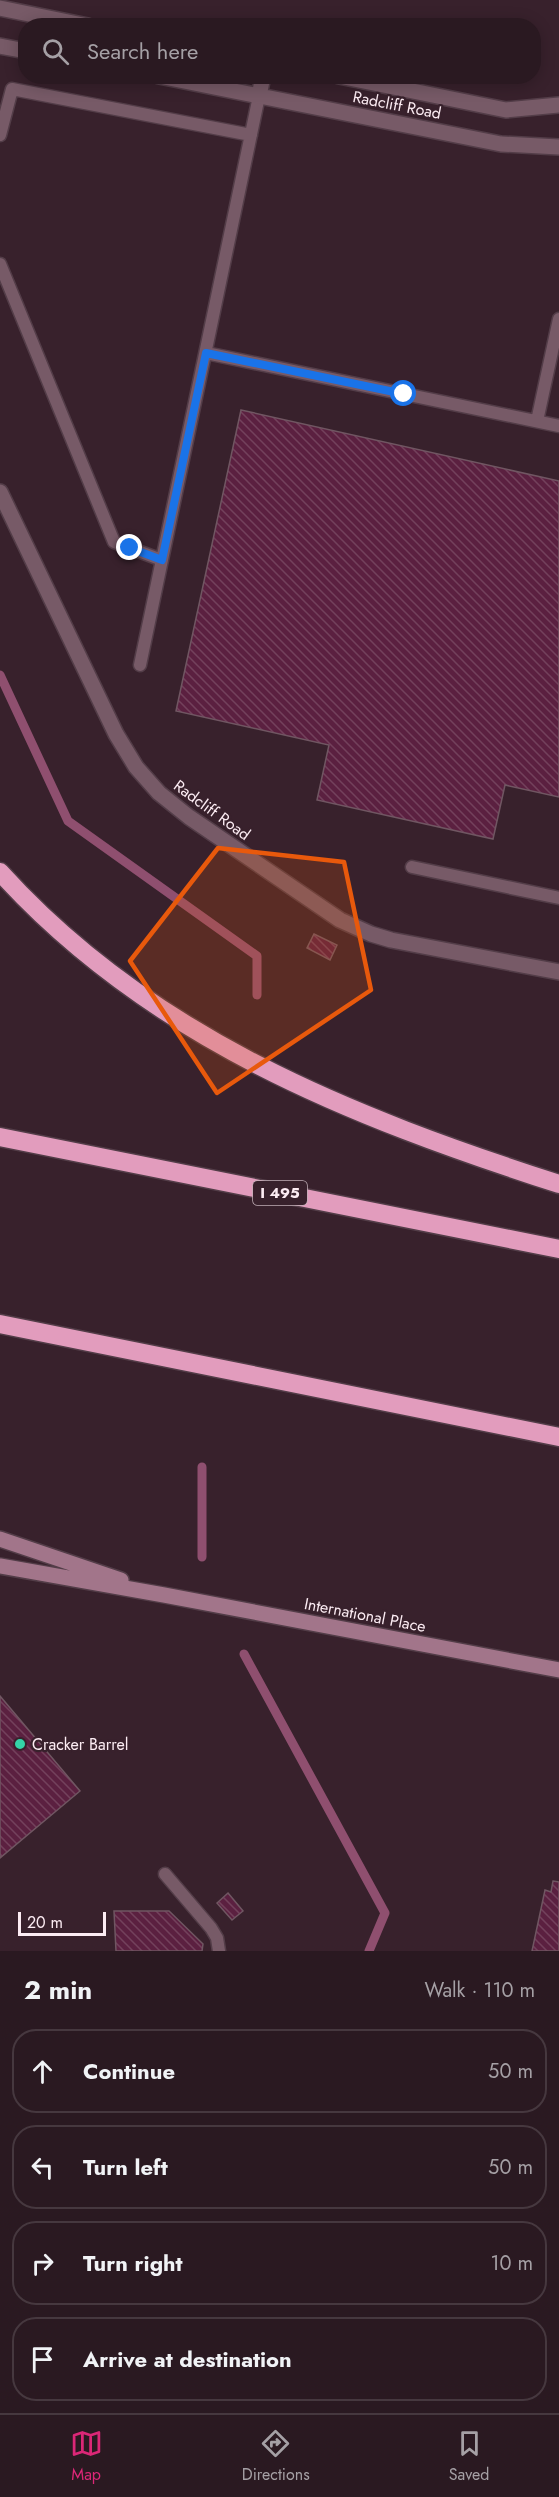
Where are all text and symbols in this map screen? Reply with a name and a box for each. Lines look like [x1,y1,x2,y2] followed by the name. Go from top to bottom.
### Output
[18,18,541,84] search box
[39,35,72,68] icon: search
[87,35,198,67] text: Search here
[351,85,443,125] street label: Radcliff Road
[390,380,416,406] route start
[116,534,142,560] route end
[169,774,255,846] street label: Radcliff Road
[253,1181,307,1205] road number: I 495
[302,1592,428,1638] street label: International Place
[32,1733,128,1756] place label: Cracker Barrel
[13,1737,27,1751] marker: Cracker Barrel
[18,1909,106,1936] scale bar
[27,1911,63,1934] text: 20 m
[24,1971,92,2009] text: 2 min
[425,1976,535,2005] text: Walk · 110 m
[26,2055,59,2088] icon: ahead
[83,2055,175,2087] text: Continue
[488,2057,533,2086] text: 50 m
[26,2151,59,2184] icon: left
[83,2151,168,2183] text: Turn left
[488,2153,533,2182] text: 50 m
[26,2247,59,2280] icon: right
[83,2247,183,2279] text: Turn right
[490,2249,533,2278] text: 10 m
[26,2343,59,2376] icon: arrive
[83,2343,292,2375] text: Arrive at destination
[70,2427,103,2486] tab: Map
[242,2427,310,2486] tab: Directions
[449,2427,489,2486] tab: Saved

